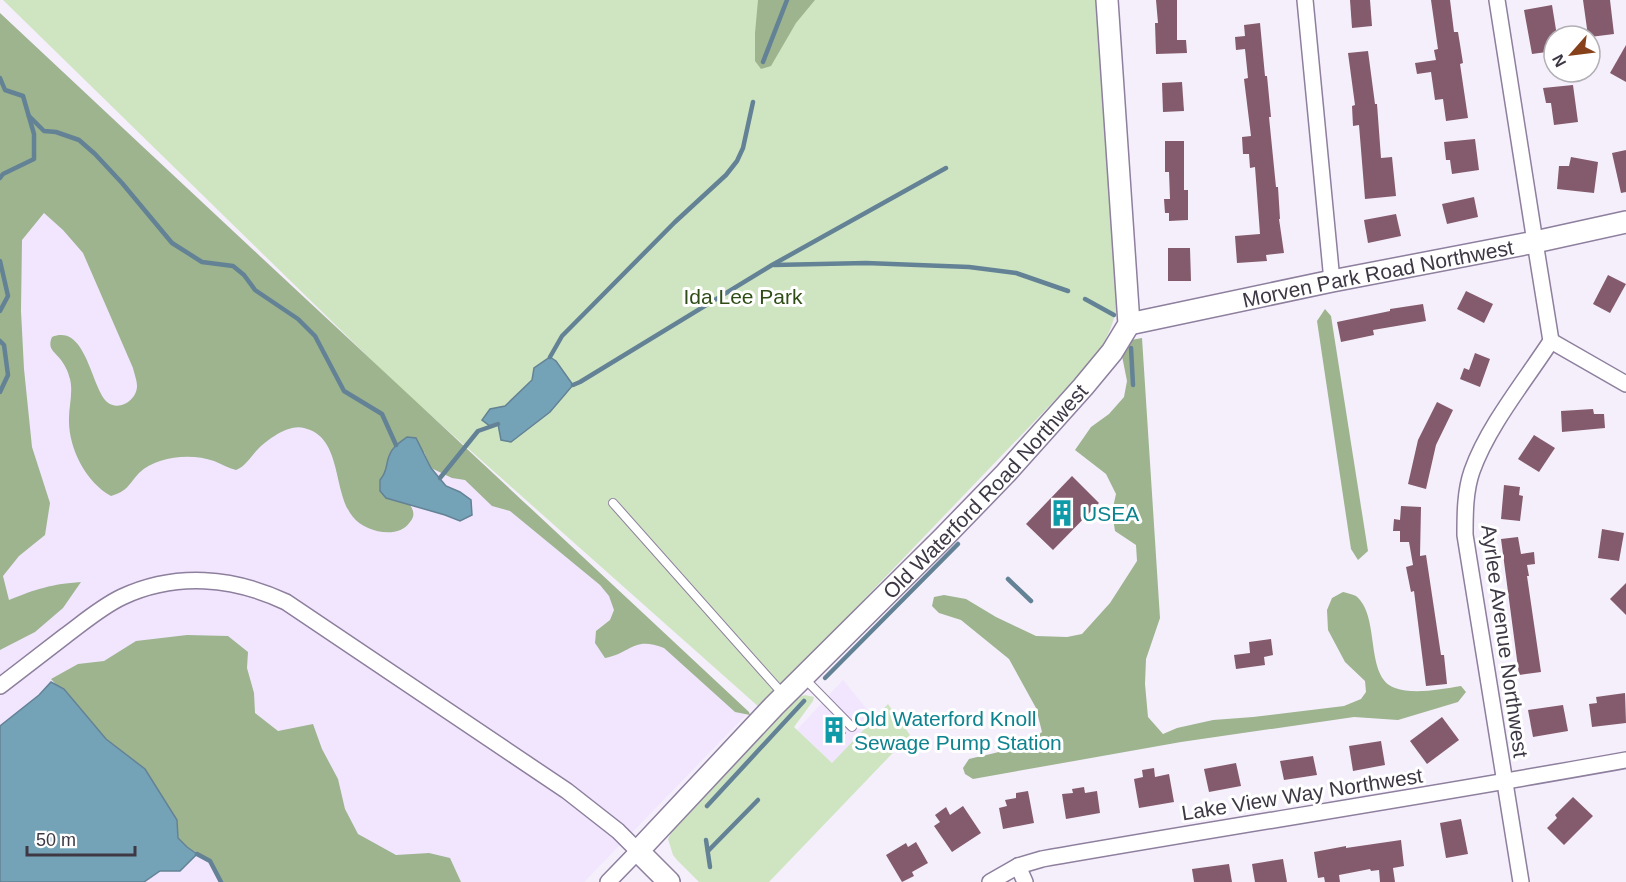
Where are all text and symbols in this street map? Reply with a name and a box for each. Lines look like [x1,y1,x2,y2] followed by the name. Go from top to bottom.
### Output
[1542,24,1602,84] north arrow
[1549,52,1569,70] text: N
[1240,235,1515,311] street label: Morven Park Road Northwest
[683,285,803,308] park label: Ida Lee Park
[878,379,1092,603] street label: Old Waterford Road Northwest
[1047,498,1077,528] building icon: USEA
[1082,502,1139,525] place label: USEA
[1477,523,1533,759] street label: Ayrlee Avenue Northwest
[854,707,1062,754] place label: Old Waterford Knoll Sewage Pump Station
[819,715,849,745] building icon: Old Waterford Knoll Sewage Pump Station
[1180,764,1424,824] street label: Lake View Way Northwest
[27,819,135,857] scale bar
[36,830,76,850] text: 50 m

